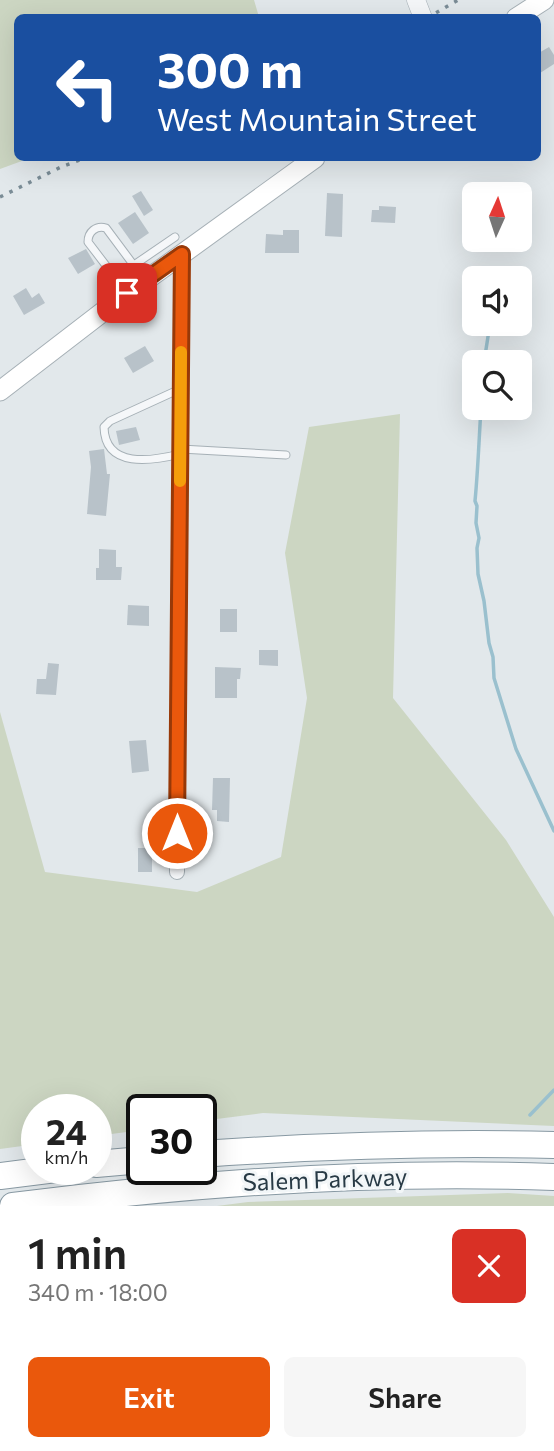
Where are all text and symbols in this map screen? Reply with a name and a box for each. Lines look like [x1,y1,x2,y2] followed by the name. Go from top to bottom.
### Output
[157,38,303,98] text: 300 m
[42,42,133,133] icon: left
[157,98,477,138] text: West Mountain Street
[462,182,532,252] north arrow
[462,182,532,420] map controls
[97,263,157,323] pin
[462,266,532,336] button: sound
[108,274,146,312] icon: arrive
[462,350,532,420] button: search
[140,796,214,870] position arrow
[126,1094,217,1185] speed limit sign: 30
[46,1109,87,1152] text: 24
[45,1146,88,1168] text: km/h
[242,1161,408,1196] street label: Salem Parkway
[28,1226,127,1278] text: 1 min
[452,1229,526,1303] button: close
[28,1278,168,1306] text: 340 m · 18:00
[28,1357,270,1437] button: Exit
[284,1357,526,1437] button: Share

